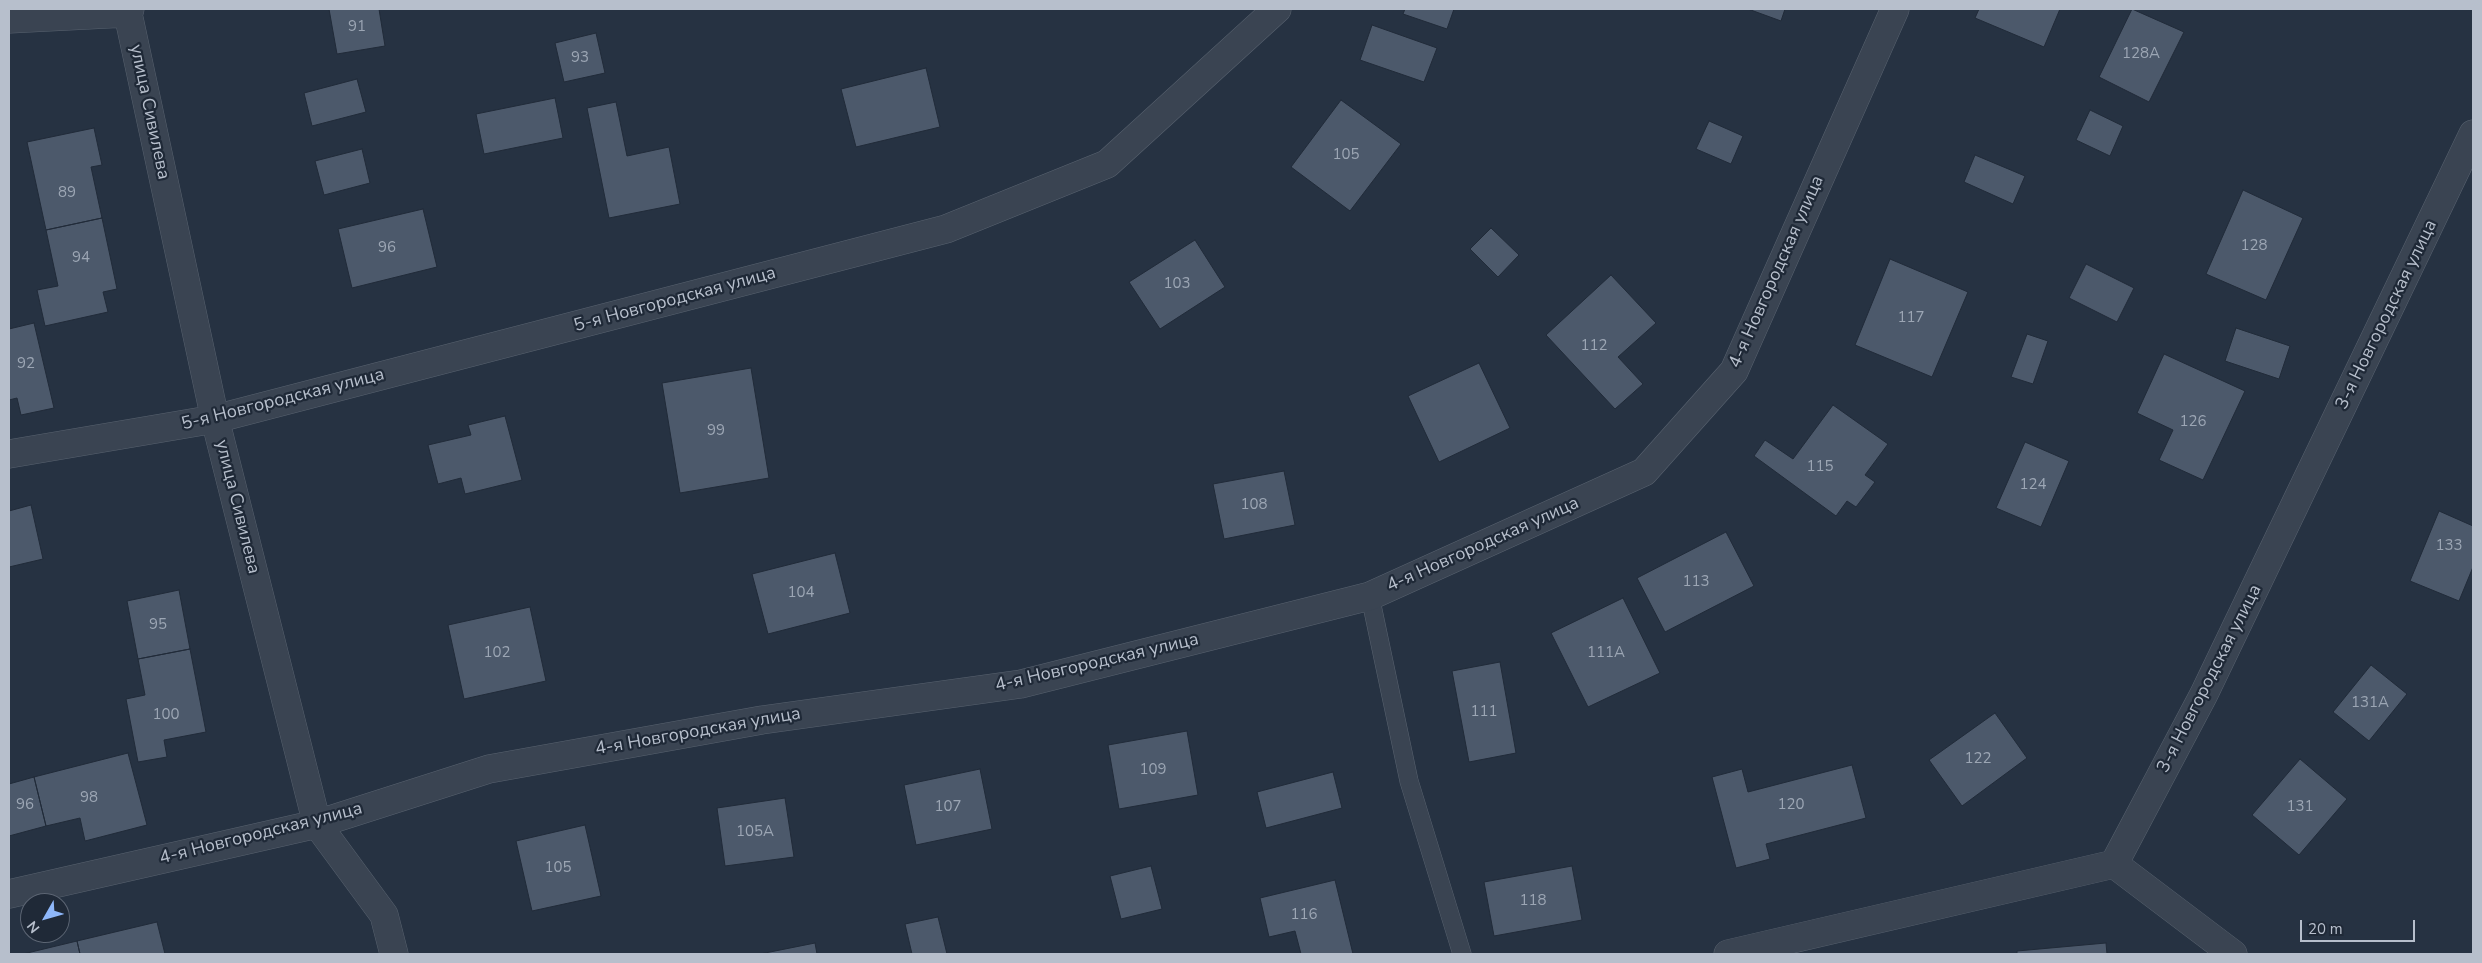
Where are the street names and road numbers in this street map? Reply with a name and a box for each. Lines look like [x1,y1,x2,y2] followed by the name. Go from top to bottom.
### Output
[124,43,174,181] street label: улица Сивилева
[1725,172,1829,372] street label: 4-я Новгородская улица
[2332,217,2442,413] street label: 3-я Новгородская улица
[572,263,778,337] street label: 5-я Новгородская улица
[179,364,387,436] street label: 5-я Новгородская улица
[210,438,264,576] street label: улица Сивилева
[1383,493,1583,597] street label: 4-я Новгородская улица
[2153,581,2267,777] street label: 3-я Новгородская улица
[993,629,1201,697] street label: 4-я Новгородская улица
[594,703,802,761] street label: 4-я Новгородская улица
[157,798,365,870] street label: 4-я Новгородская улица

